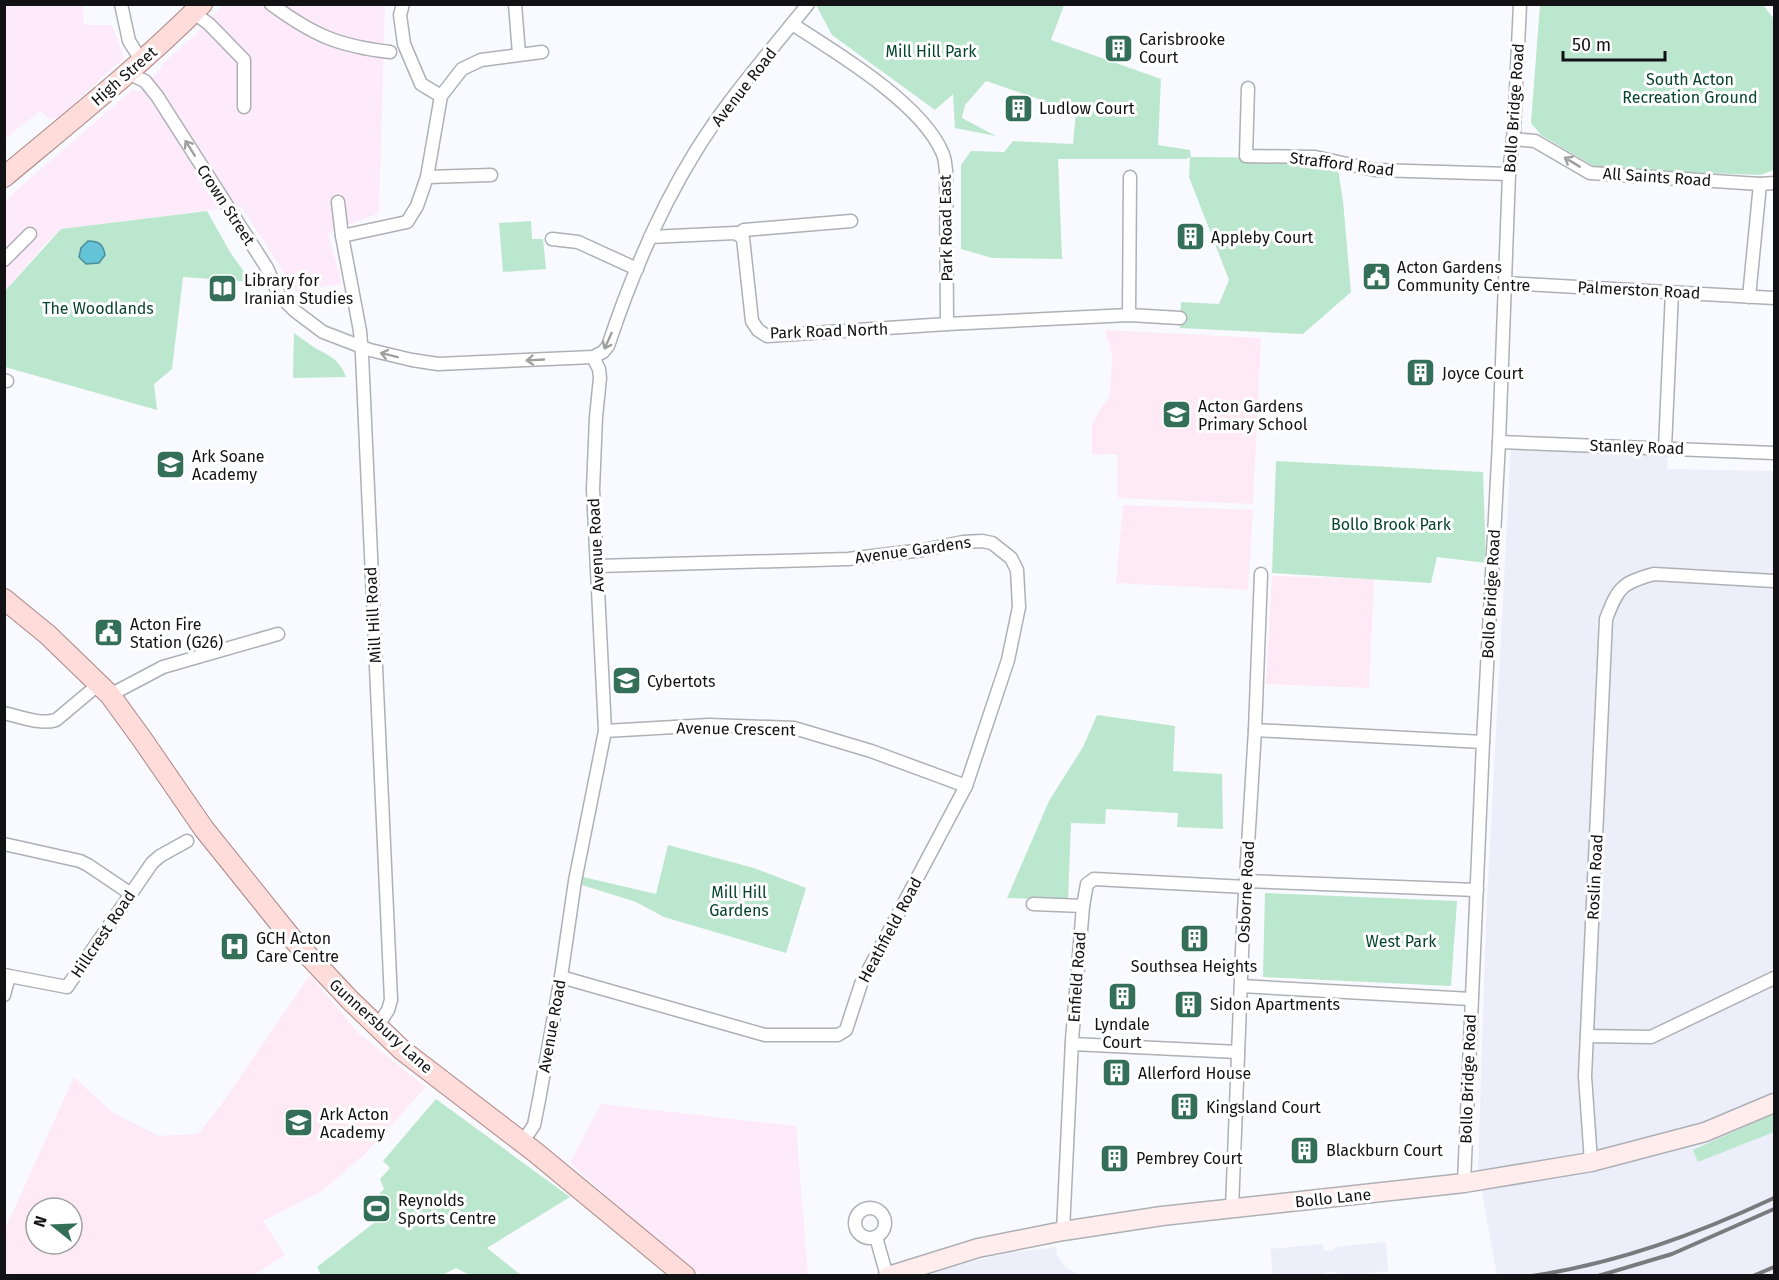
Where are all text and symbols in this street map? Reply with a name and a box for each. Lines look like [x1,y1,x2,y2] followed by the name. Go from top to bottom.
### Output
[1563,24,1665,62] scale bar
[1139,30,1225,67] place label: Carisbrooke Court
[1102,32,1134,64] building icon: Carisbrooke Court
[1572,34,1611,56] text: 50 m
[87,42,161,110] street label: High Street
[885,42,977,61] park label: Mill Hill Park
[1500,43,1528,173] street label: Bollo Bridge Road
[708,44,780,130] street label: Avenue Road
[1622,70,1758,107] park label: South Acton Recreation Ground
[1002,92,1034,124] building icon: Ludlow Court
[1039,99,1135,118] place label: Ludlow Court
[183,140,195,157] one-way arrow
[1289,148,1395,180] street label: Strafford Road
[1564,156,1581,168] one-way arrow
[193,161,259,249] street label: Crown Street
[1602,164,1712,190] street label: All Saints Road
[936,174,956,282] street label: Park Road East
[1174,221,1206,253] building icon: Appleby Court
[1211,228,1314,247] place label: Appleby Court
[1397,258,1530,295] place label: Acton Gardens Community Centre
[1360,260,1392,292] public building icon: Acton Gardens Community Centre
[244,271,353,308] place label: Library for Iranian Studies
[207,273,239,305] library icon: Library for Iranian Studies
[1577,277,1701,303] street label: Palmerston Road
[42,299,154,318] park label: The Woodlands
[769,319,889,343] street label: Park Road North
[602,332,613,350] one-way arrow
[380,348,399,360] one-way arrow
[525,354,545,365] one-way arrow
[1405,357,1437,389] building icon: Joyce Court
[1442,364,1524,383] place label: Joyce Court
[1198,397,1308,434] place label: Acton Gardens Primary School
[1161,399,1193,431] school or university icon: Acton Gardens Primary School
[1589,436,1685,458] street label: Stanley Road
[192,447,264,484] place label: Ark Soane Academy
[155,449,187,481] school or university icon: Ark Soane Academy
[584,497,608,593] street label: Avenue Road
[1331,515,1452,534] park label: Bollo Brook Park
[1478,529,1504,659] street label: Bollo Bridge Road
[854,532,972,568] street label: Avenue Gardens
[361,566,385,664] street label: Mill Hill Road
[130,615,223,652] place label: Acton Fire Station (G26)
[93,617,125,649] public building icon: Acton Fire Station (G26)
[610,665,642,697] school or university icon: Cybertots
[647,672,716,691] place label: Cybertots
[676,718,796,740] street label: Avenue Crescent
[1583,834,1607,920] street label: Roslin Road
[1234,840,1258,944] street label: Osborne Road
[854,874,926,986] street label: Heathfield Road
[709,883,769,920] park label: Mill Hill Gardens
[67,887,139,981] street label: Hillcrest Road
[1178,922,1210,954] building icon: Southsea Heights
[256,929,339,966] place label: GCH Acton Care Centre
[219,931,251,963] hospital icon: GCH Acton Care Centre
[1064,931,1090,1023] street label: Enfield Road
[1366,932,1437,951] park label: West Park
[1131,957,1257,976] place label: Southsea Heights
[326,975,436,1077] street label: Gunnersbury Lane
[534,978,570,1074] street label: Avenue Road
[1106,980,1138,1012] building icon: Lyndale Court
[1173,988,1205,1020] building icon: Sidon Apartments
[1210,995,1340,1014] place label: Sidon Apartments
[1456,1014,1480,1144] street label: Bollo Bridge Road
[1094,1015,1150,1052] place label: Lyndale Court
[1101,1057,1133,1089] building icon: Allerford House
[1138,1064,1251,1083] place label: Allerford House
[1169,1091,1201,1123] building icon: Kingsland Court
[1206,1098,1321,1117] place label: Kingsland Court
[320,1105,389,1142] place label: Ark Acton Academy
[283,1107,315,1139] school or university icon: Ark Acton Academy
[1289,1134,1321,1166] building icon: Blackburn Court
[1326,1141,1443,1160] place label: Blackburn Court
[1099,1142,1131,1174] building icon: Pembrey Court
[1136,1149,1243,1168] place label: Pembrey Court
[1294,1185,1372,1211] street label: Bollo Lane
[398,1191,496,1228] place label: Reynolds Sports Centre
[361,1193,393,1225] sports icon: Reynolds Sports Centre
[24,1196,84,1256] north arrow
[30,1214,51,1229] text: N

